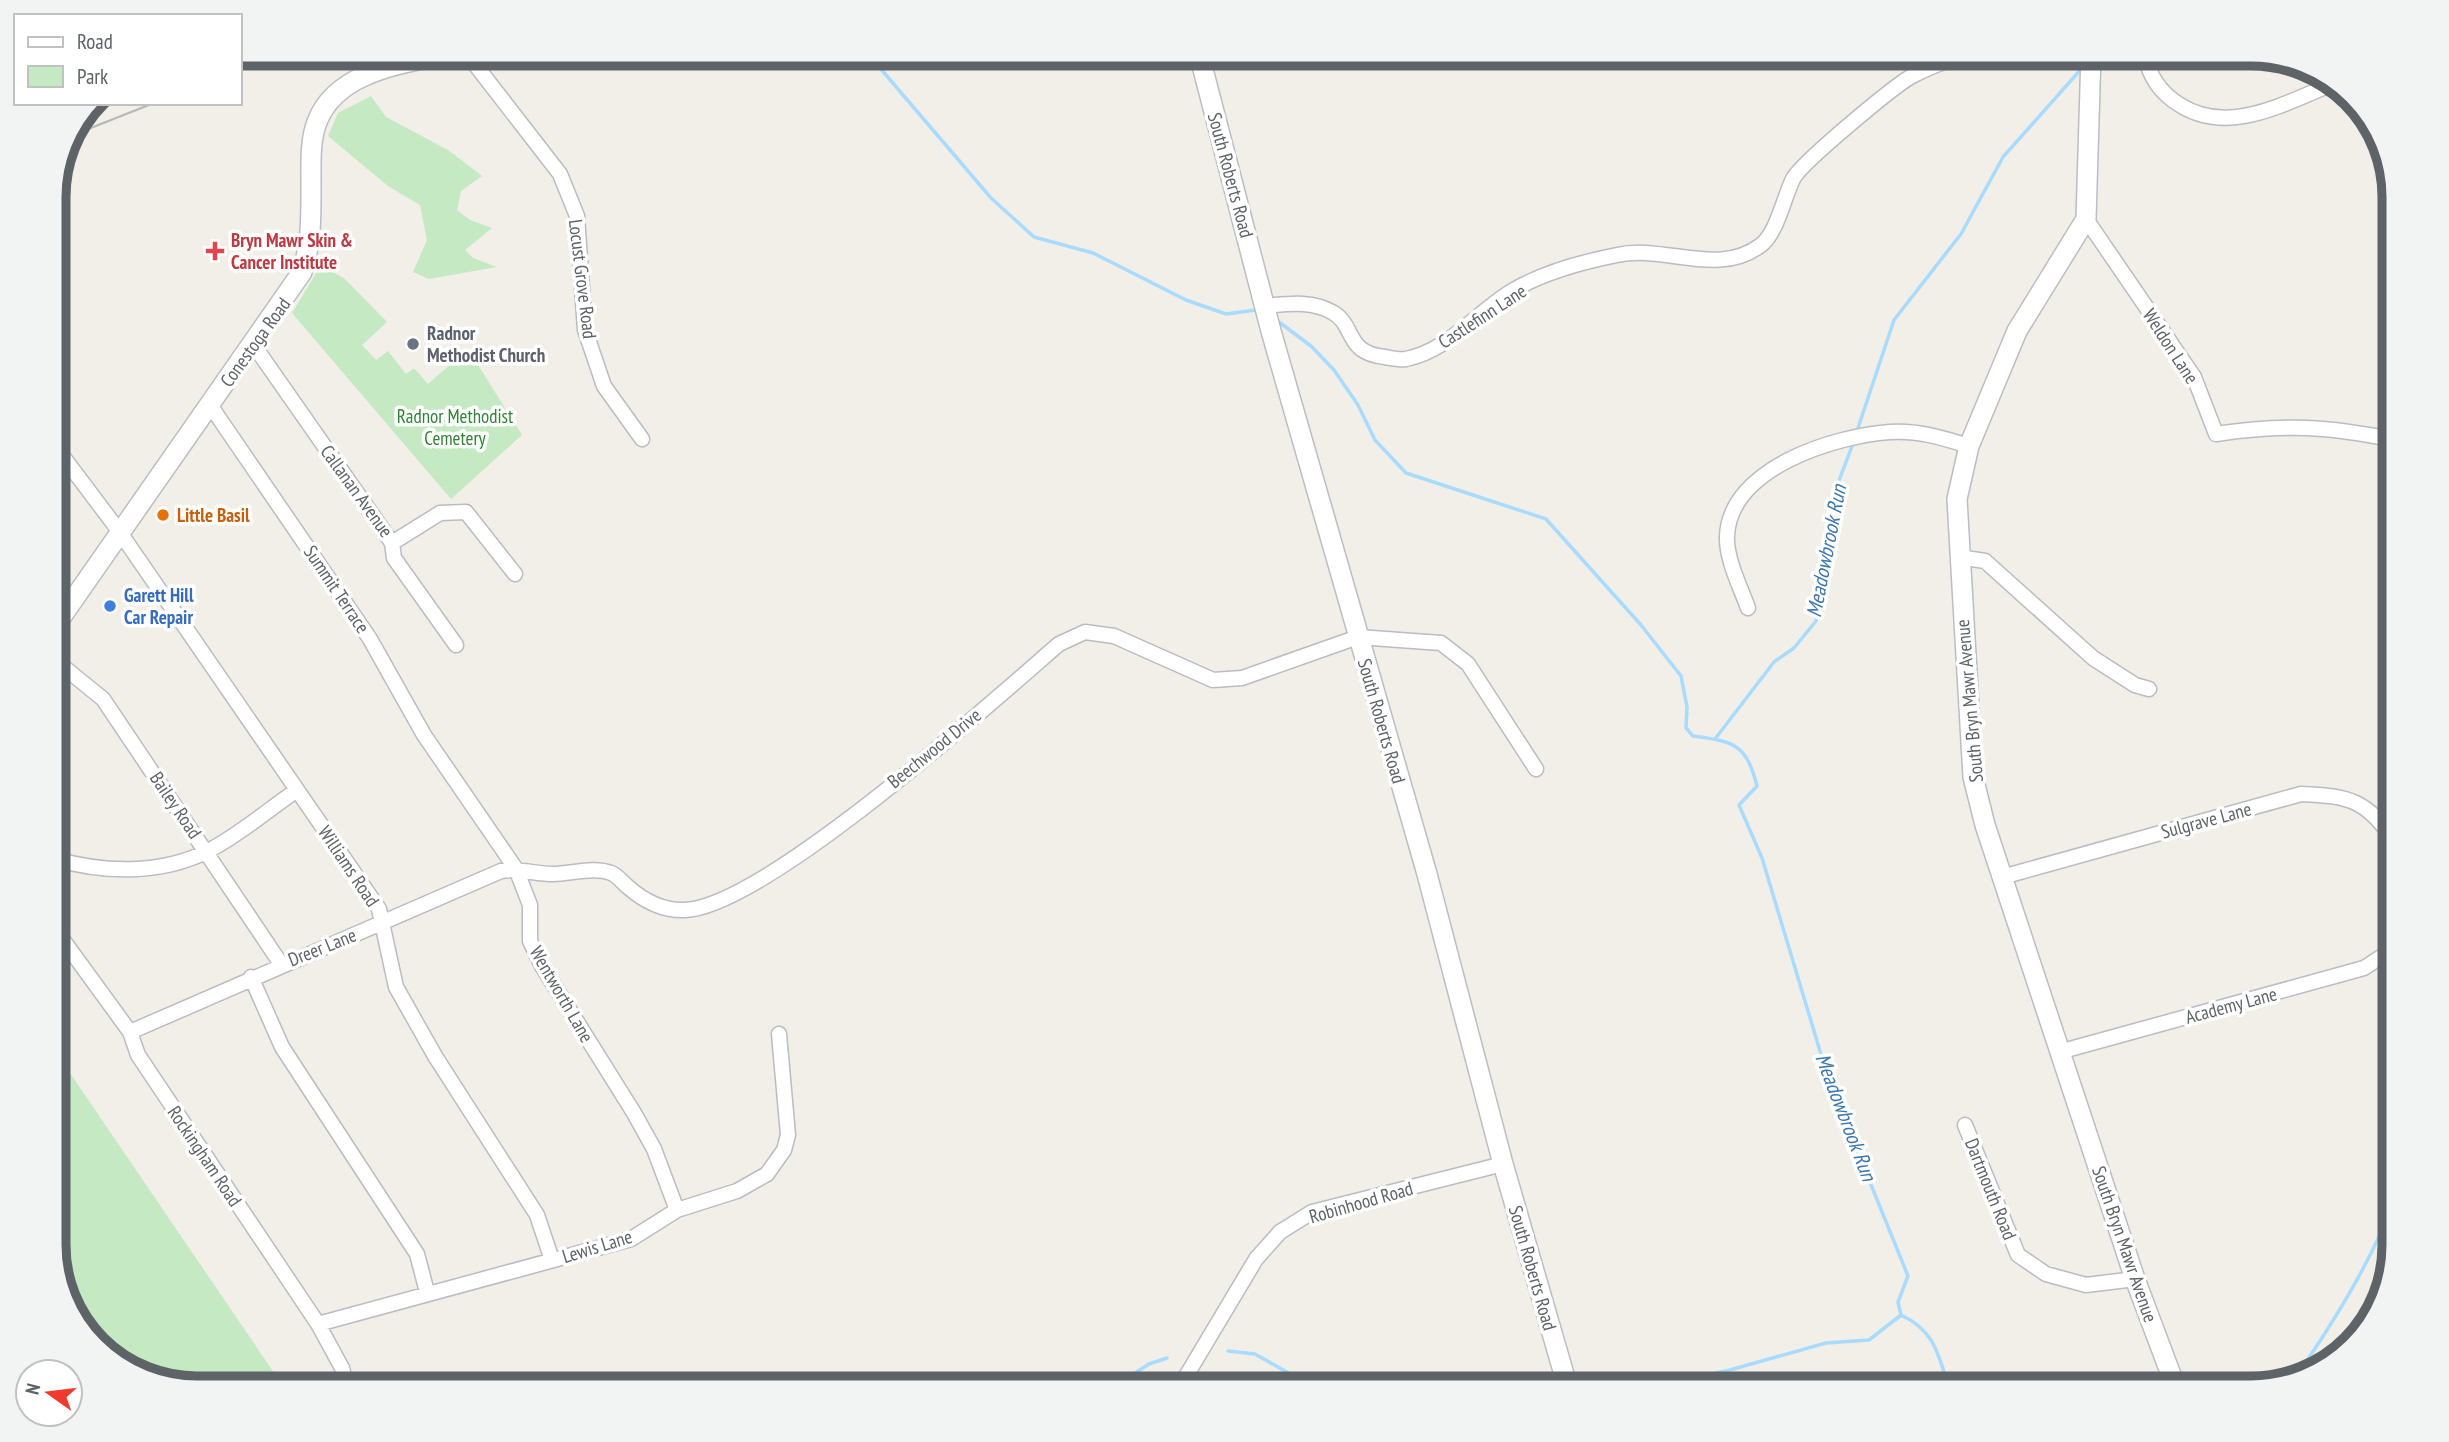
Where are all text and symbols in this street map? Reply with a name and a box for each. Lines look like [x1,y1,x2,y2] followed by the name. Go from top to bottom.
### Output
[14,14,242,105] legend
[77,28,113,55] text: Road
[77,63,108,90] text: Park
[1203,110,1259,240] street label: South Roberts Road
[564,218,602,340] street label: Locust Grove Road
[231,228,353,274] place label: Bryn Mawr Skin & Cancer Institute
[205,241,225,261] marker: Bryn Mawr Skin & Cancer Institute
[1433,279,1531,353] street label: Castlefinn Lane
[215,293,295,391] street label: Conestoga Road
[2138,304,2204,388] street label: Weldon Lane
[427,321,545,367] place label: Radnor Methodist Church
[405,336,421,352] marker: Radnor Methodist Church
[397,404,514,450] park label: Radnor Methodist Cemetery
[315,440,399,542] street label: Callanan Avenue
[1800,481,1852,620] water label: Meadowbrook Run
[177,503,250,527] place label: Little Basil
[155,507,171,523] marker: Little Basil
[299,541,375,638] street label: Summit Terrace
[124,583,194,629] place label: Garett Hill Car Repair
[102,598,118,614] marker: Garett Hill Car Repair
[1950,618,1988,784] street label: South Bryn Mawr Avenue
[1353,656,1411,786] street label: South Roberts Road
[882,703,986,793] street label: Beechwood Drive
[145,767,207,843] street label: Bailey Road
[2158,796,2254,844] street label: Sulgrave Lane
[313,821,385,911] street label: Williams Road
[284,922,360,971] street label: Dreer Lane
[525,941,599,1047] street label: Wentworth Lane
[2183,981,2279,1029] street label: Academy Lane
[1809,1049,1883,1186] water label: Meadowbrook Run
[163,1101,247,1211] street label: Rockingham Road
[1960,1135,2022,1243] street label: Dartmouth Road
[2087,1163,2163,1325] street label: South Bryn Mawr Avenue
[1306,1176,1416,1228] street label: Robinhood Road
[1504,1203,1562,1333] street label: South Roberts Road
[559,1224,635,1268] street label: Lewis Lane
[14,1358,84,1428] north arrow
[20,1381,45,1397] text: N

